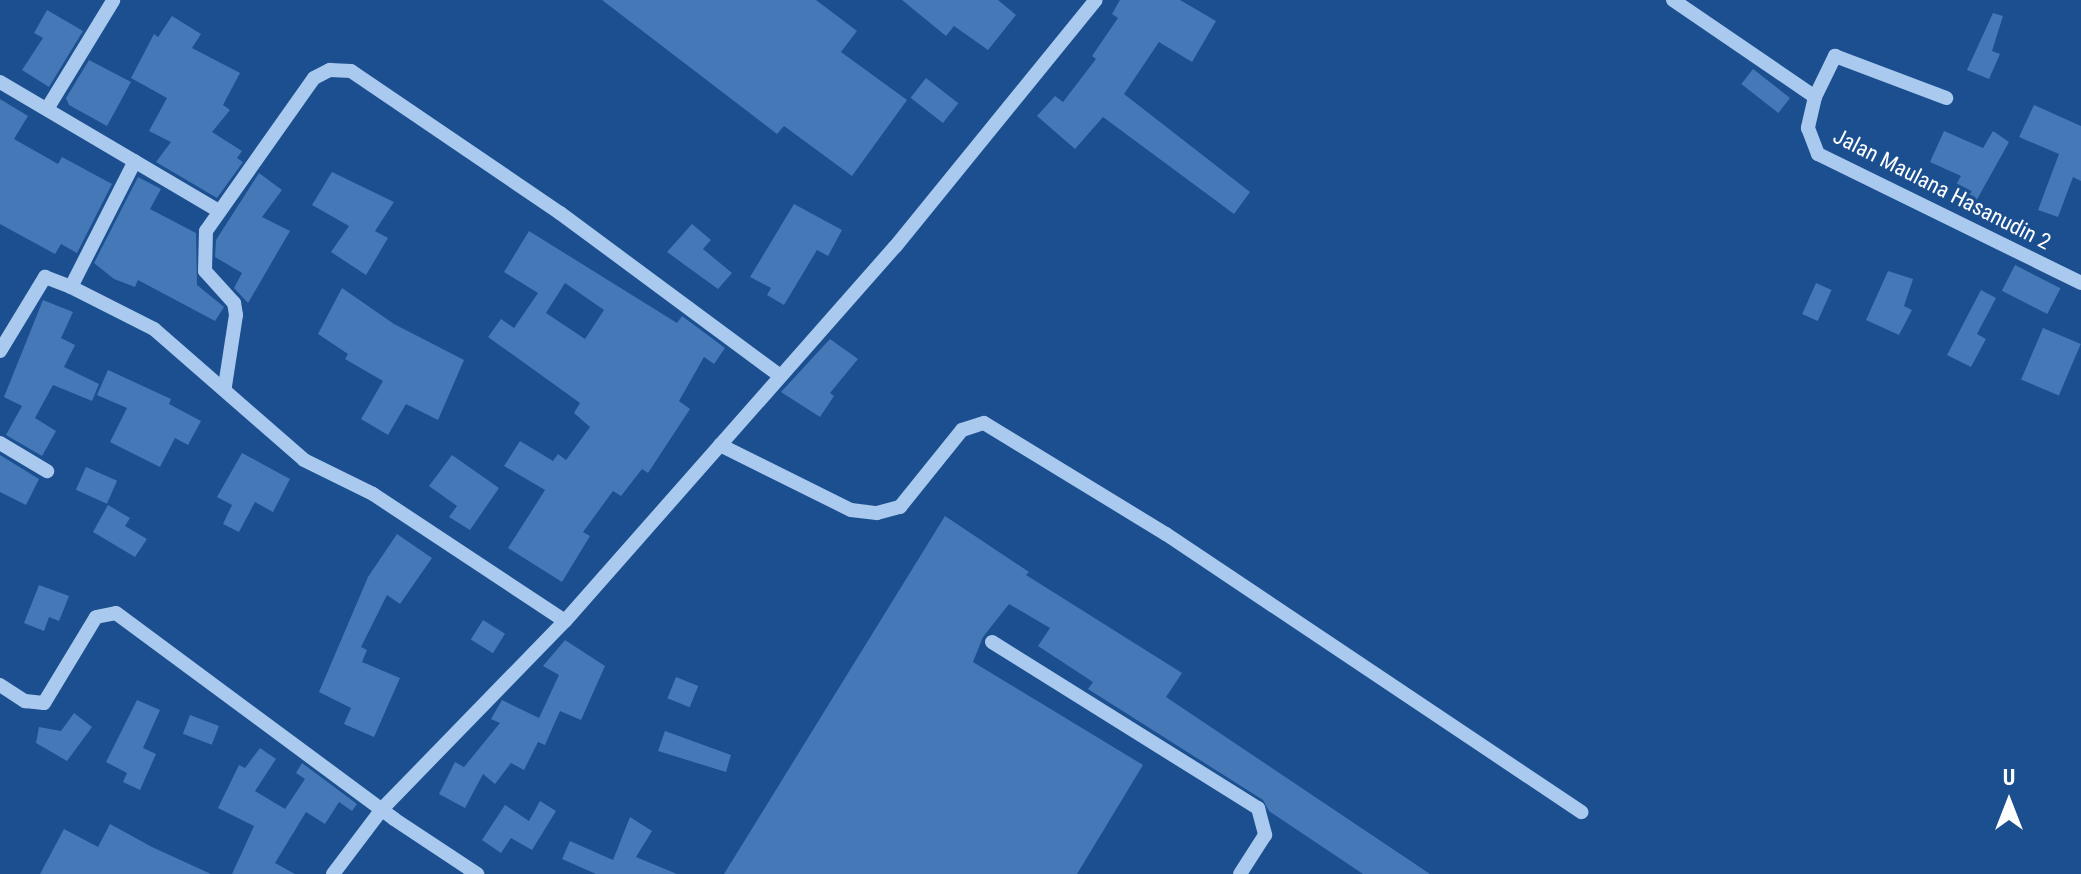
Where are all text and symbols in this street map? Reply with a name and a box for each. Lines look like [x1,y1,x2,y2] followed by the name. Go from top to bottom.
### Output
[1829,123,2055,255] street label: Jalan Maulana Hasanudin 2
[1969,762,2049,842] north arrow
[2003,765,2015,790] text: U

